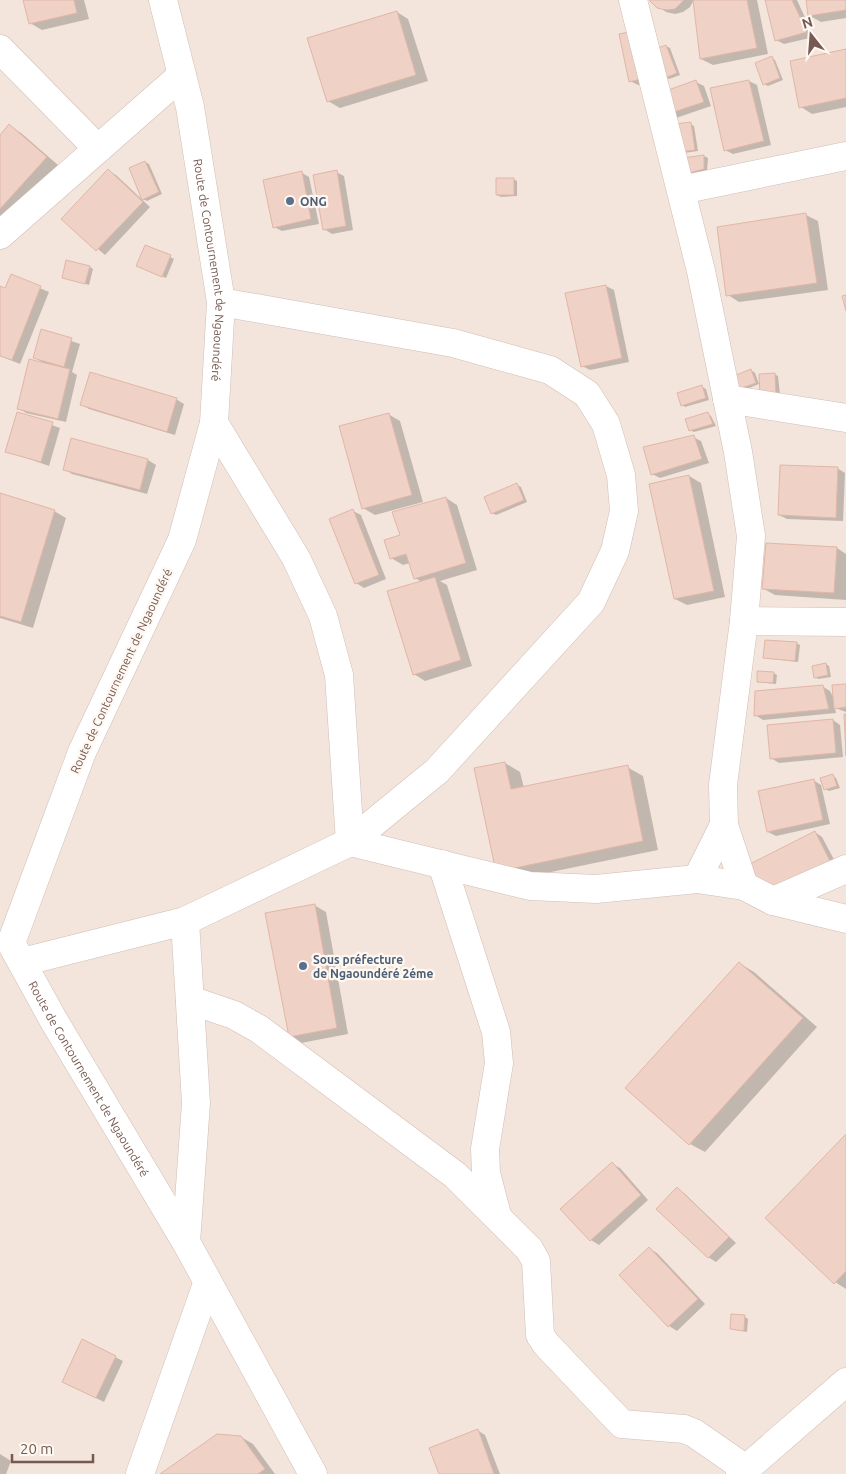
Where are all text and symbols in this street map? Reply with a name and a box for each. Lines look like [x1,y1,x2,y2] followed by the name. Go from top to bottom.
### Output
[786,10,836,60] north arrow
[800,13,815,32] text: N
[192,158,228,382] street label: Route de Contournement de Ngaoundéré
[284,195,296,207] marker: ONG
[300,195,327,208] place label: ONG
[68,567,174,775] street label: Route de Contournement de Ngaoundéré
[313,953,433,980] place label: Sous préfecture de Ngaoundéré 2éme
[297,960,309,972] marker: Sous préfecture de Ngaoundéré 2éme
[27,979,152,1179] street label: Route de Contournement de Ngaoundéré
[12,1432,94,1464] scale bar
[20,1440,53,1457] text: 20 m

